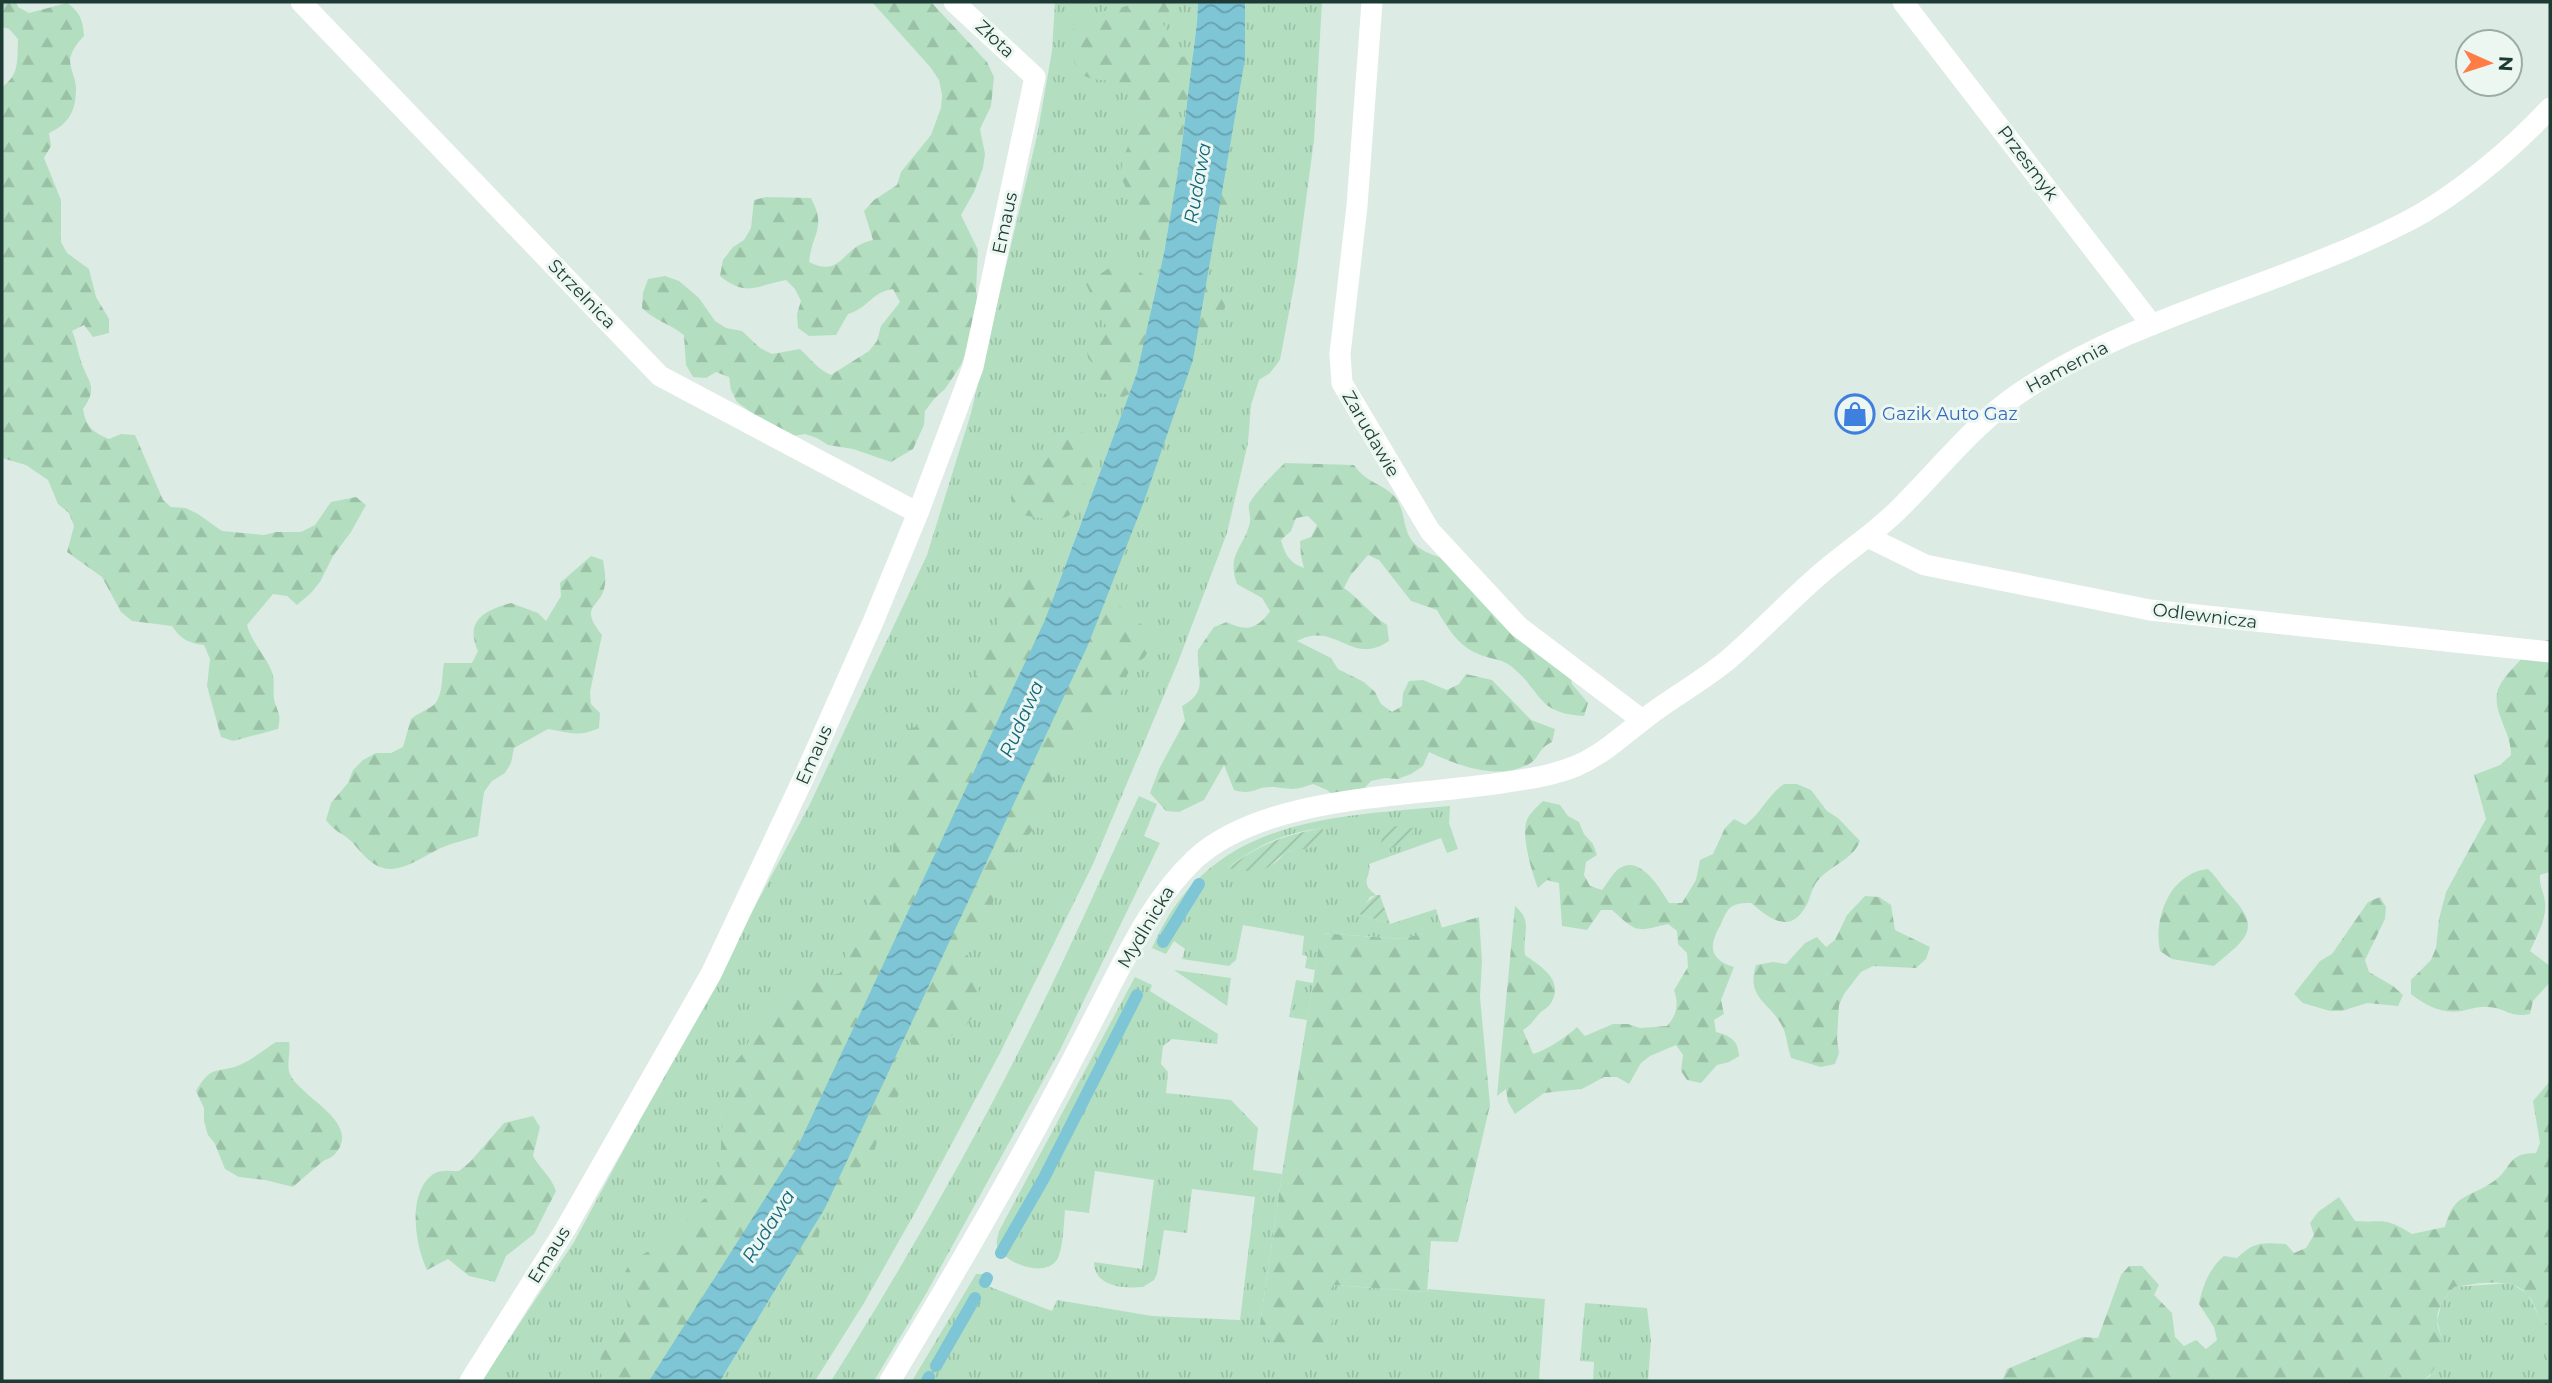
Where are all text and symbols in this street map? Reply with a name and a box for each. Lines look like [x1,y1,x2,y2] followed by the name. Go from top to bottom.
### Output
[971,15,1019,63] street label: Złota
[2454,28,2524,98] north arrow
[2494,56,2517,72] text: N
[1993,121,2063,205] street label: Przesmyk
[1179,141,1216,225] water label: Rudawa
[988,190,1022,256] street label: Emaus
[543,255,621,333] street label: Strzelnica
[2022,336,2112,398] street label: Hamernia
[1338,387,1405,481] street label: Zarudawie
[1834,393,1876,435] shop icon: Gazik Auto Gaz
[1882,403,2018,425] place label: Gazik Auto Gaz
[2151,599,2259,633] street label: Odlewnicza
[994,677,1049,761] water label: Rudawa
[791,722,837,788] street label: Emaus
[1113,882,1179,972] street label: Mydlnicka
[737,1185,800,1267] water label: Rudawa
[523,1222,575,1287] street label: Emaus

